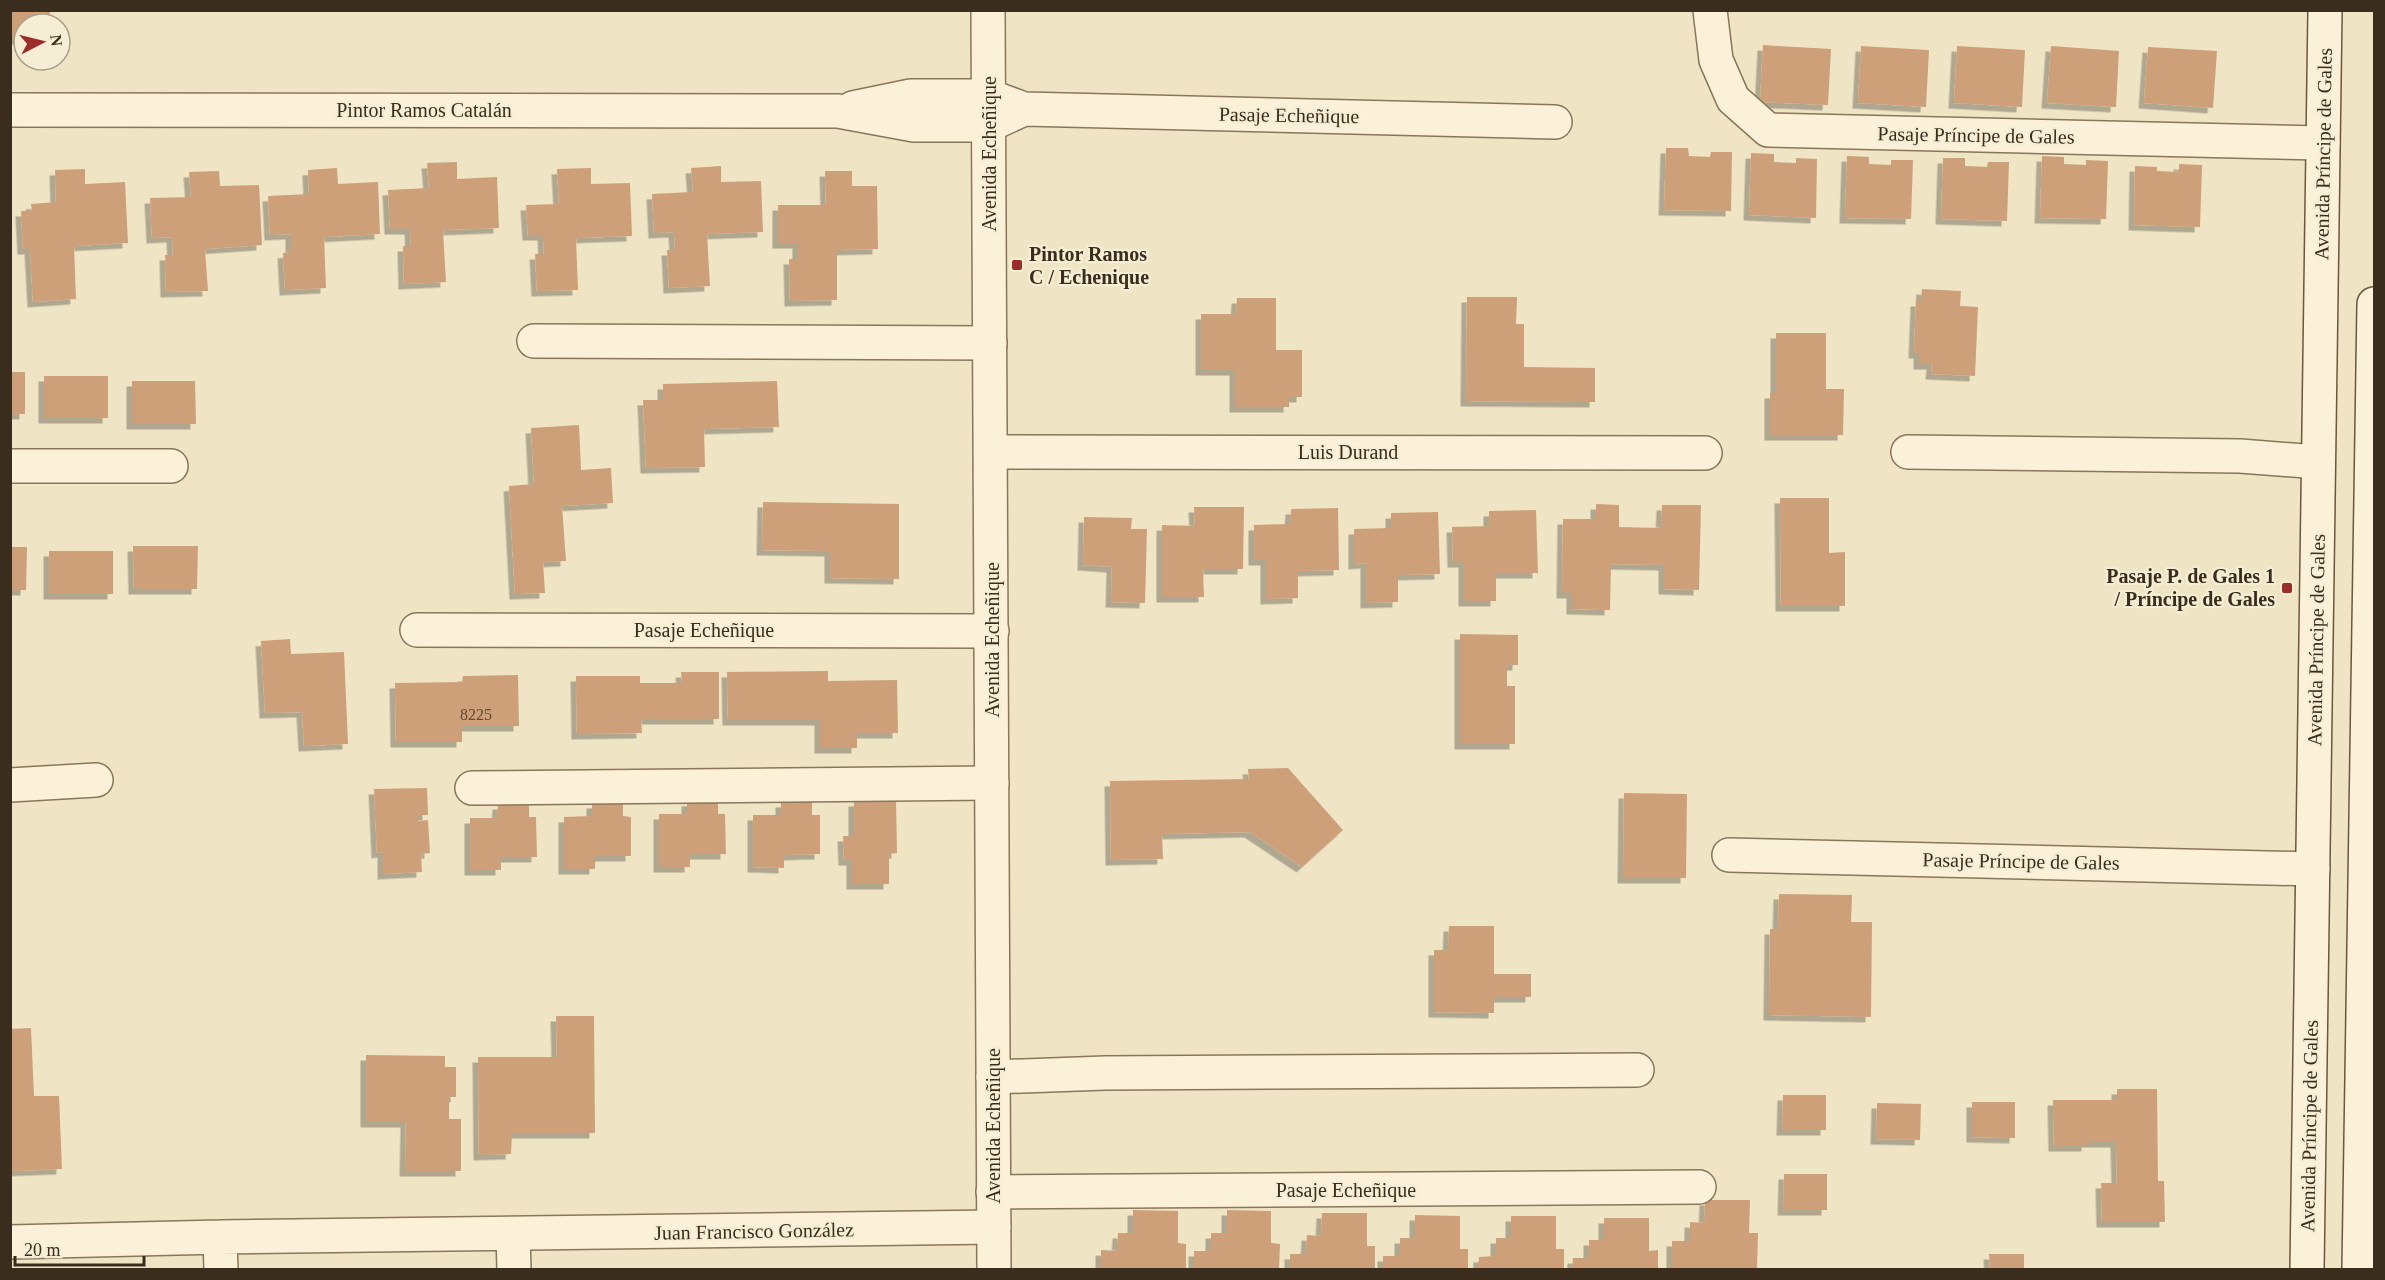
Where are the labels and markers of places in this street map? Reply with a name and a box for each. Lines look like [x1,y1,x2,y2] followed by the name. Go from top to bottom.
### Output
[1029,243,1149,289] place label: Pintor Ramos C / Echenique
[1010,258,1024,272] marker: Pintor Ramos C / Echenique
[2106,565,2275,611] place label: Pasaje P. de Gales 1 / Príncipe de Gales
[2280,581,2294,595] marker: Pasaje P. de Gales 1 / Príncipe de Gales

